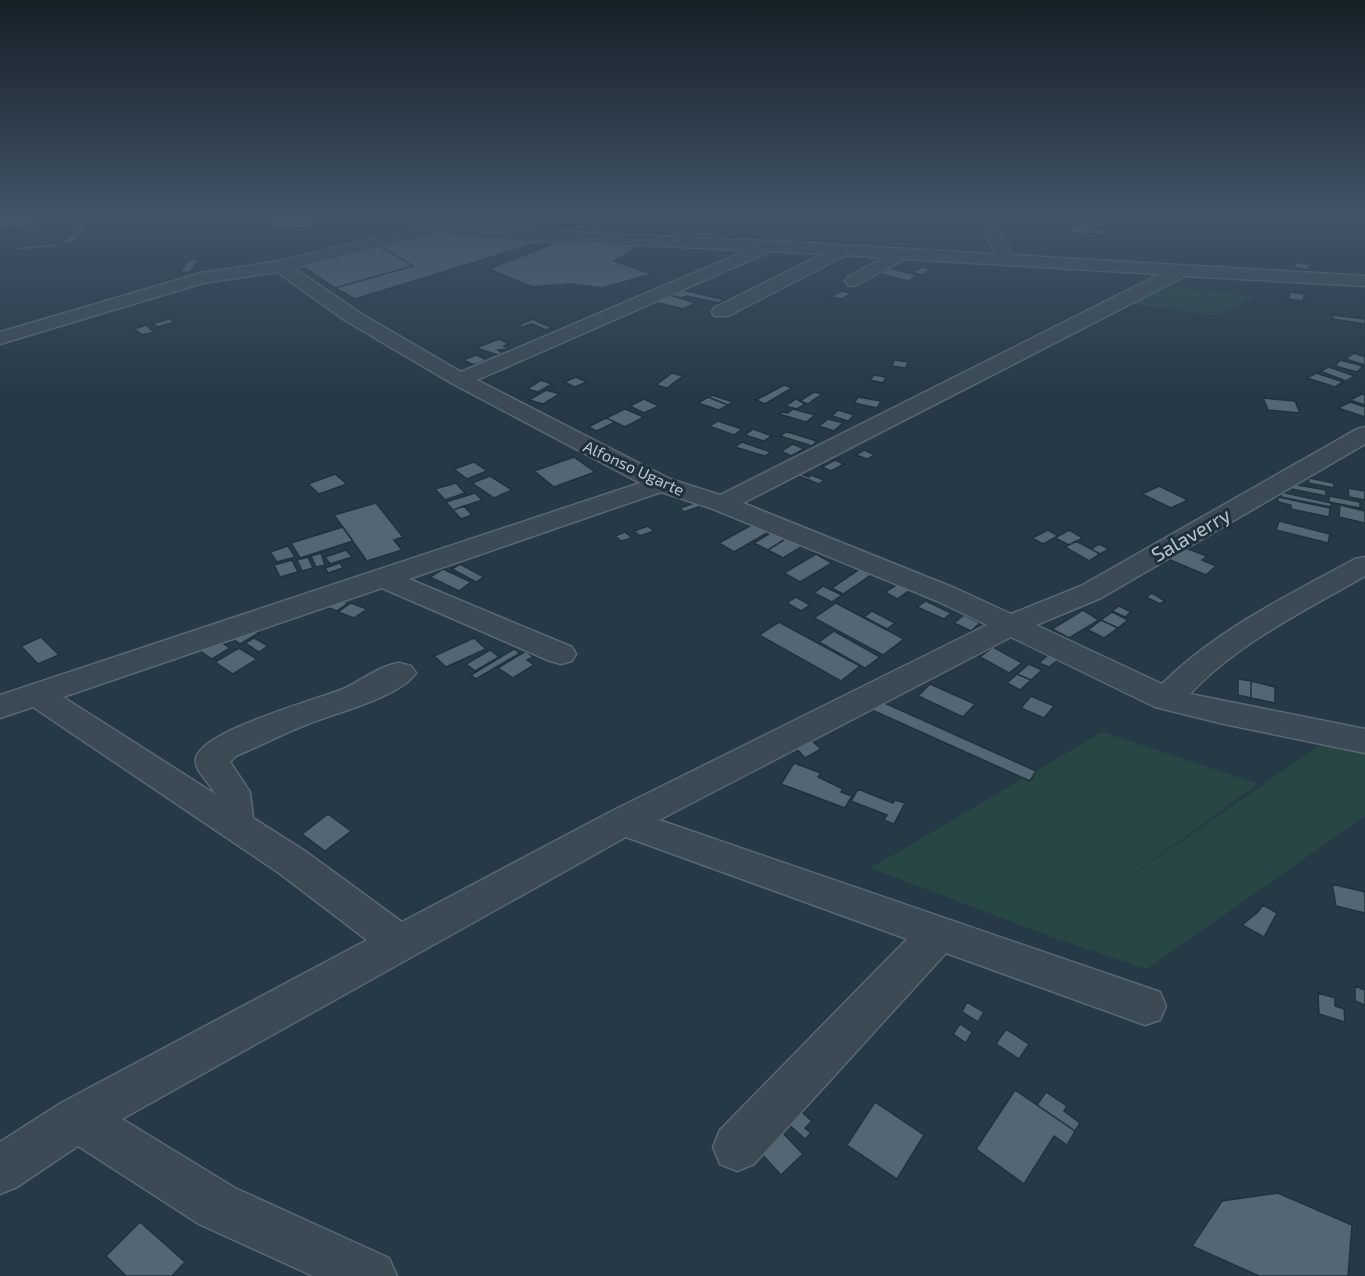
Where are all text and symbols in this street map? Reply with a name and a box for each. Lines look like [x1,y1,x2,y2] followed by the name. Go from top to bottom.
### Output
[581,436,688,499] street label: Alfonso Ugarte
[1147,502,1235,566] street label: Salaverry

